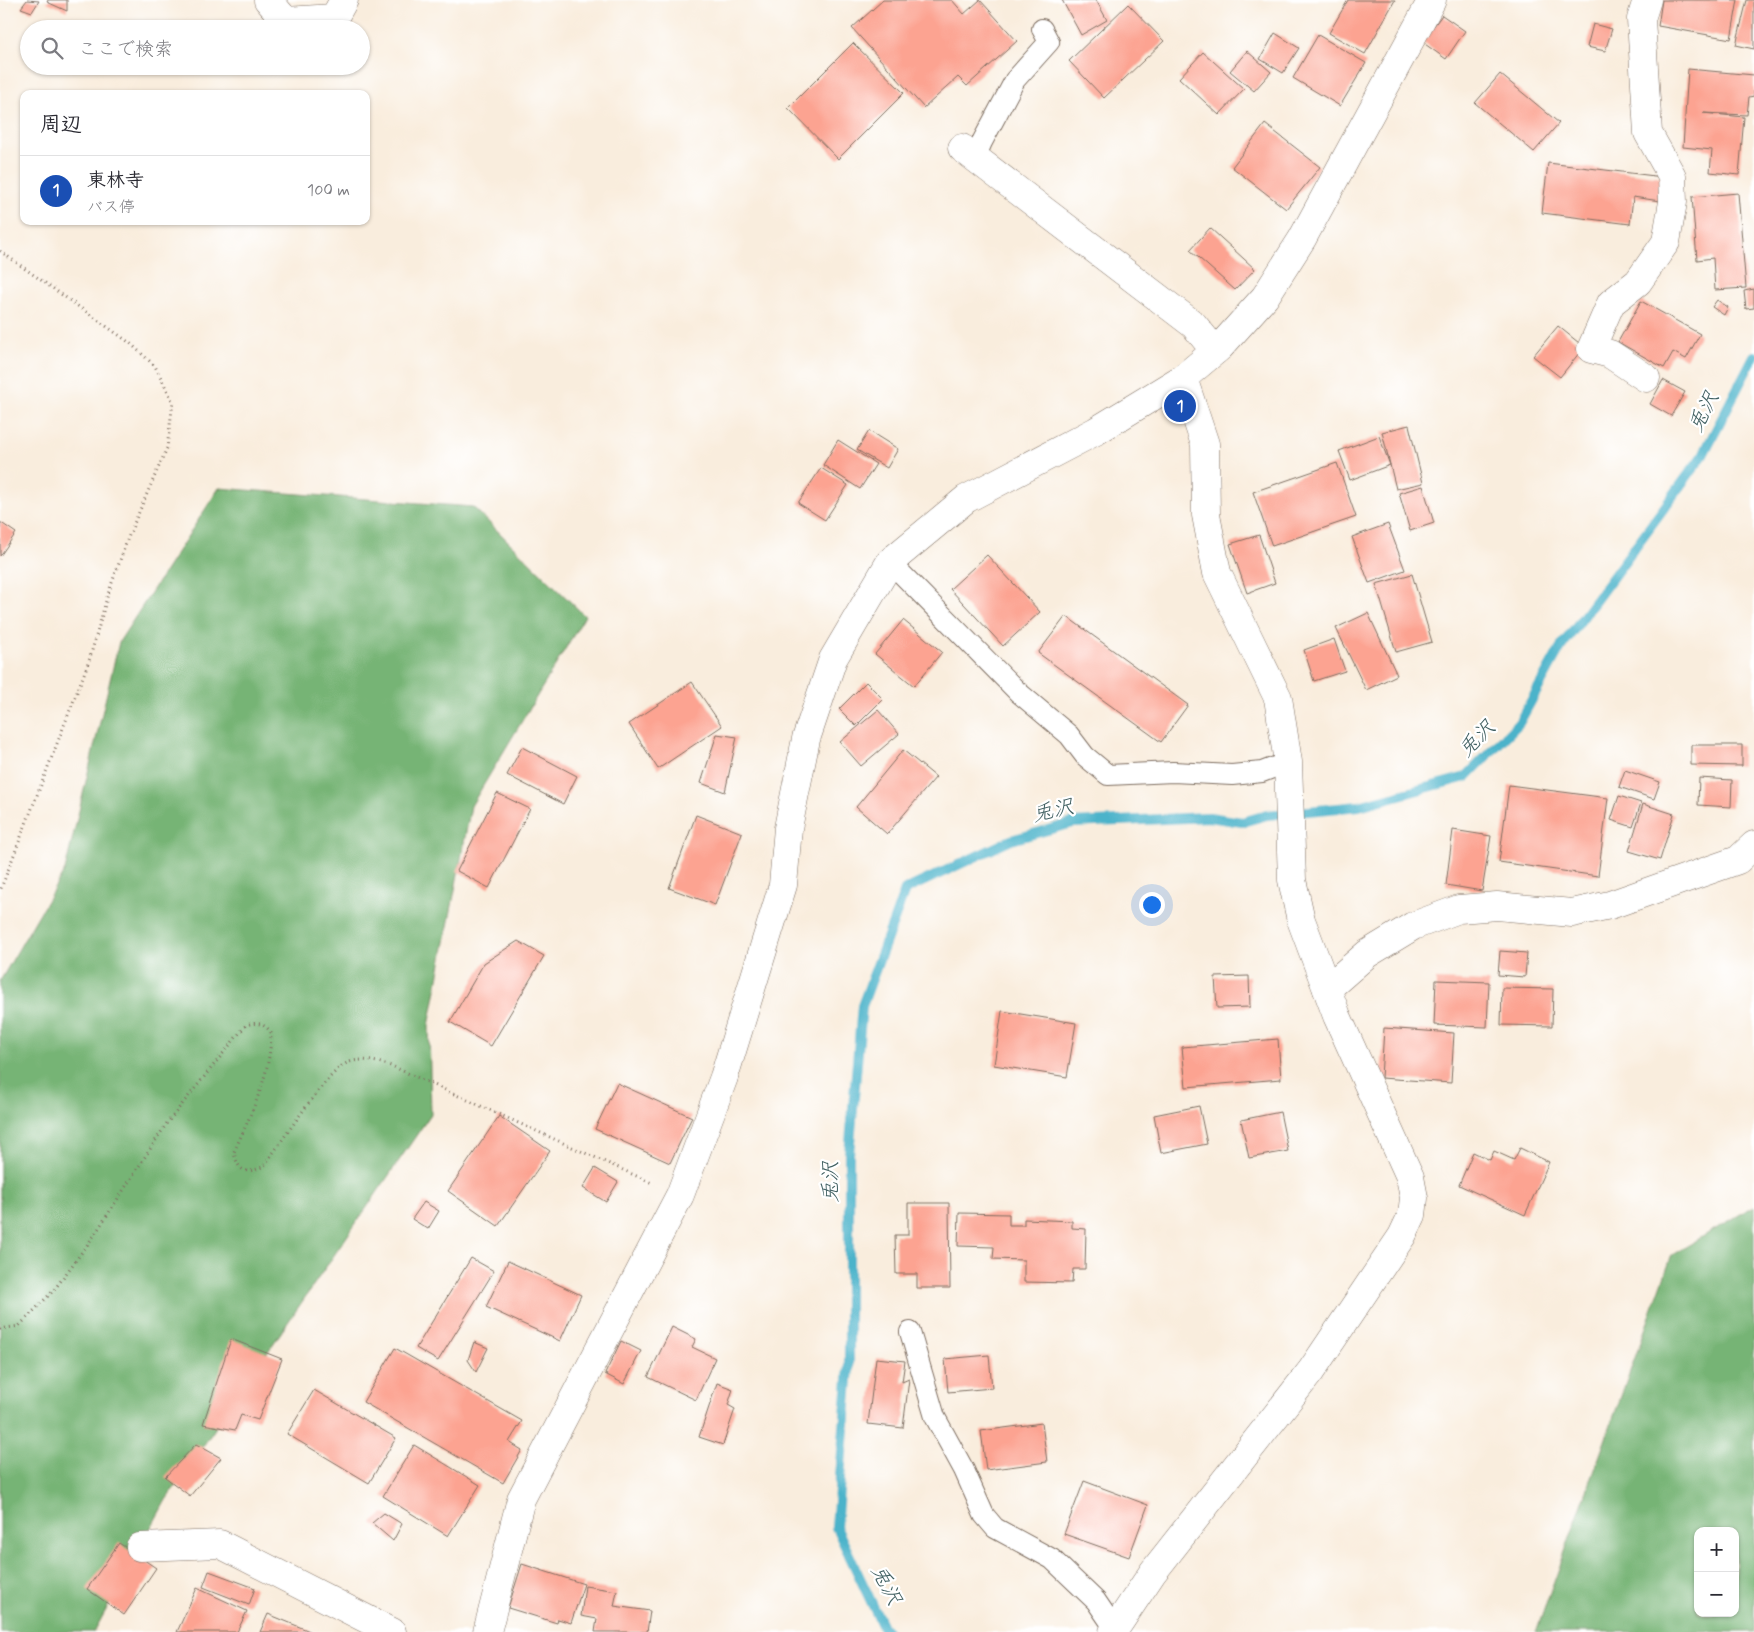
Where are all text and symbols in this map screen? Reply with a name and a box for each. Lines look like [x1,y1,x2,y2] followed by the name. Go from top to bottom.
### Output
[20,20,370,75] search box
[38,34,66,62] icon: search
[78,37,173,62] text: ここで検索
[40,111,82,139] text: 周辺
[87,168,144,193] text: 東林寺
[52,180,60,201] text: 1
[307,180,350,201] text: 100 m
[87,197,135,218] text: バス停
[1682,386,1726,437] water label: 兎沢
[1164,387,1196,425] pin: 1
[1452,714,1502,764] water label: 兎沢
[1030,793,1077,829] water label: 兎沢
[1139,892,1165,918] your location
[817,1160,845,1203] water label: 兎沢
[1694,1527,1739,1617] map controls
[1694,1527,1739,1572] button: +
[864,1560,908,1611] water label: 兎沢
[1694,1572,1739,1617] button: −

